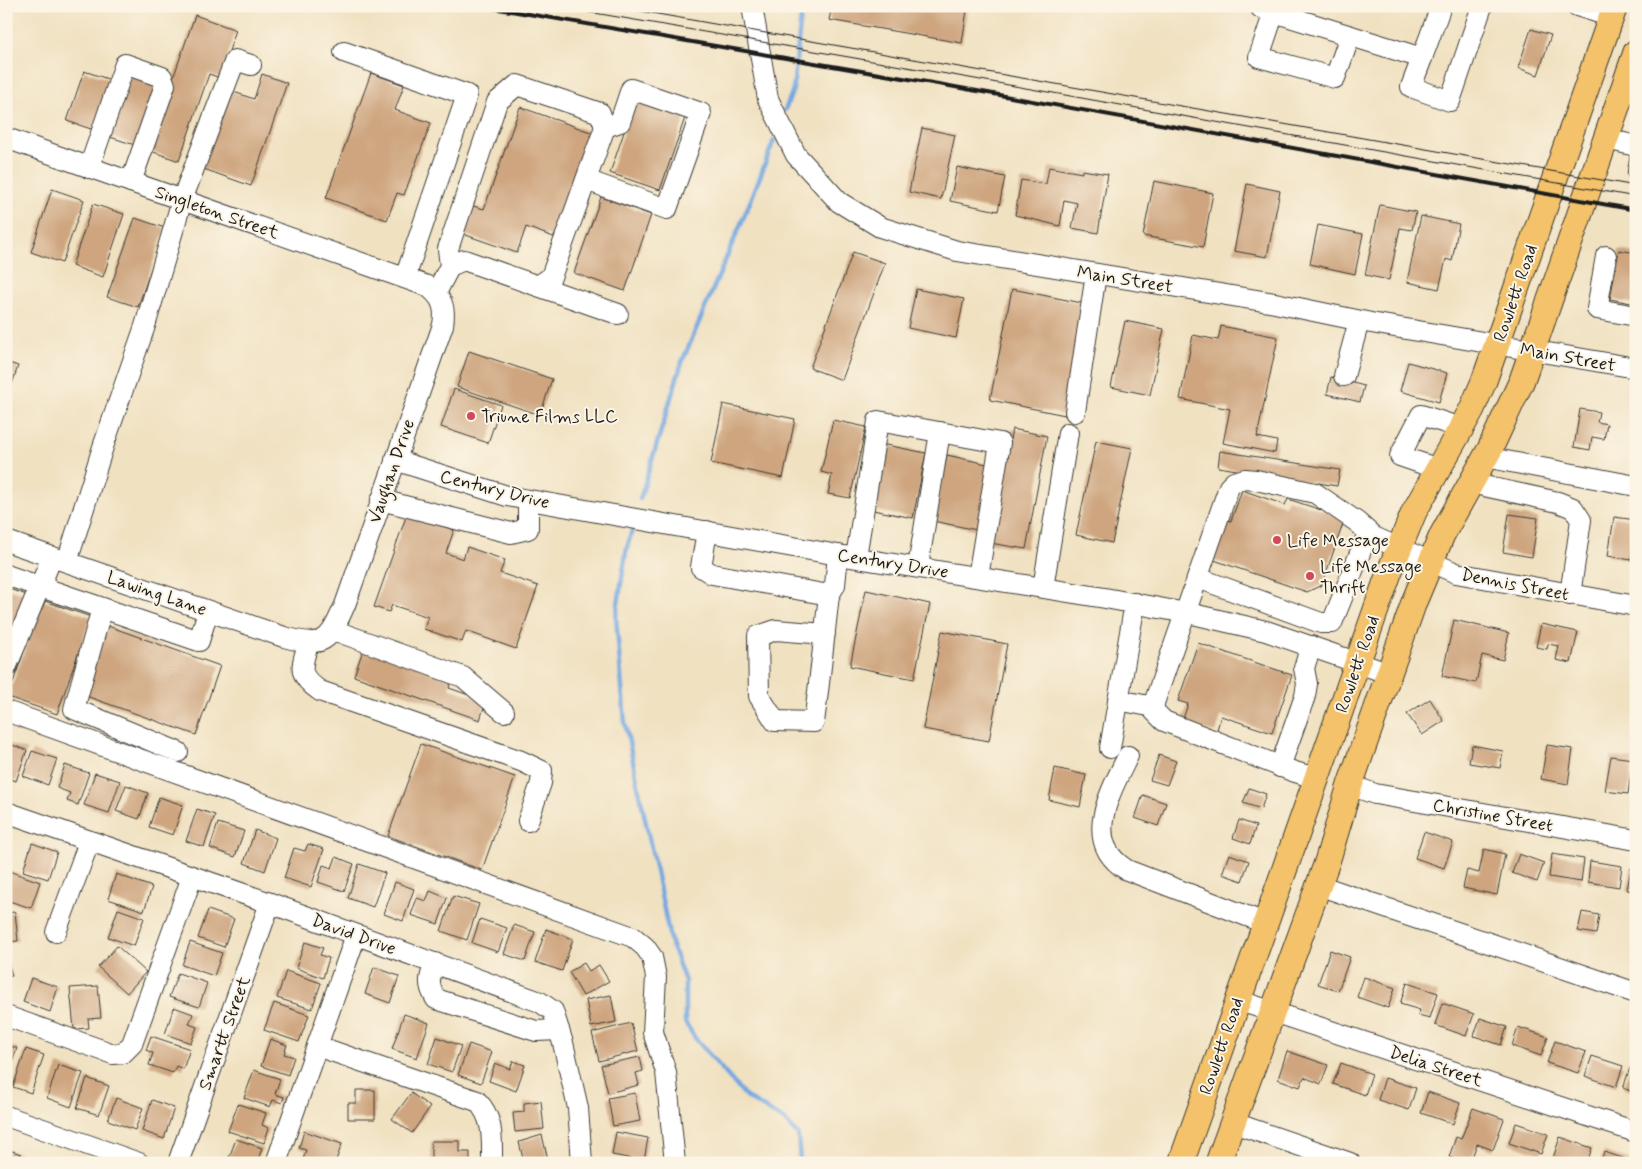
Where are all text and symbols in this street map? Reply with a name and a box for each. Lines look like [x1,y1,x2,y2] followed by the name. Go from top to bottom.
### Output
[151,181,282,246] street label: Singleton Street
[1488,241,1544,345] street label: Rowlett Road
[1075,261,1174,299] street label: Main Street
[1518,338,1618,378] street label: Main Street
[481,405,618,429] place label: Triune Films LLC
[465,410,477,422] marker: Triune Films LLC
[363,416,423,527] street label: Vaughan Drive
[437,465,552,515] street label: Century Drive
[1287,529,1389,554] place label: Life Message
[1271,534,1283,546] marker: Life Message
[836,543,950,585] street label: Century Drive
[1320,555,1422,600] place label: Life Message Thrift
[1459,563,1571,607] street label: Dennis Street
[104,566,210,622] street label: Lawing Lane
[1304,570,1316,582] marker: Life Message Thrift
[1330,612,1386,716] street label: Rowlett Road
[1431,794,1555,838] street label: Christine Street
[308,909,399,961] street label: David Drive
[193,973,257,1094] street label: Smartt Street
[1194,994,1250,1098] street label: Rowlett Road
[1386,1041,1486,1093] street label: Delia Street

